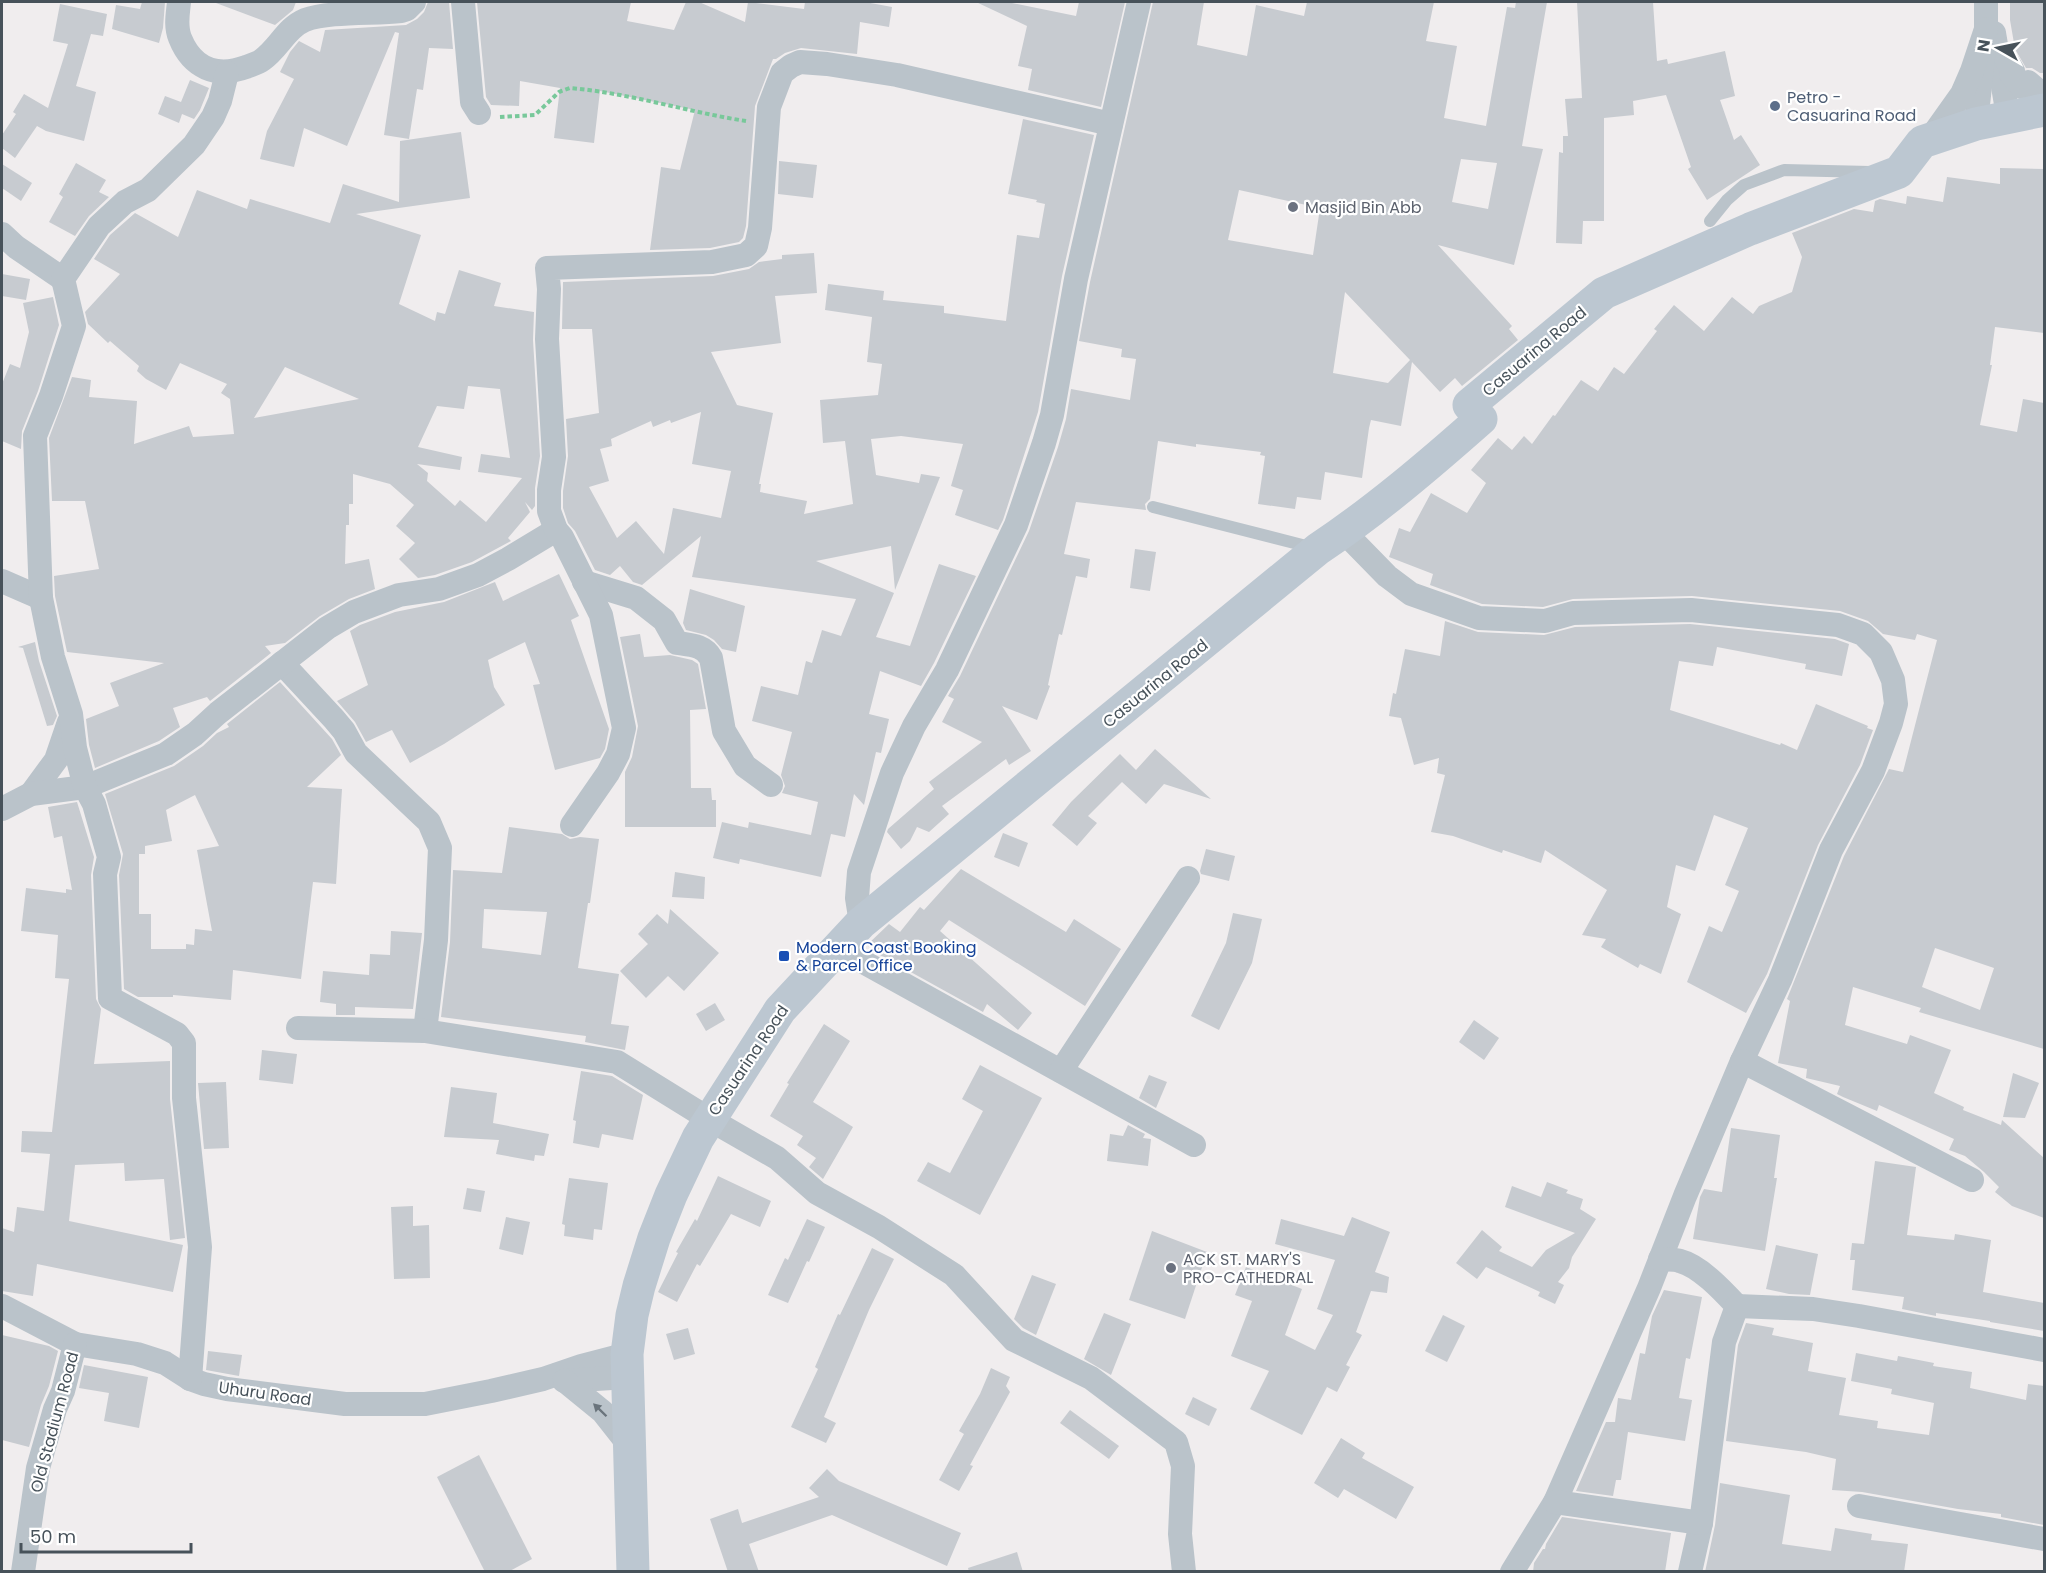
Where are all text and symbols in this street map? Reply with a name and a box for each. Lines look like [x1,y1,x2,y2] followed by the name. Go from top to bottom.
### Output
[1968,18,2028,78] north arrow
[1971,38,1996,53] text: N
[1787,86,1916,127] place label: Petro - Casuarina Road
[1768,99,1782,113] marker: Petro - Casuarina Road
[1305,196,1422,219] place label: Masjid Bin Abb
[1286,200,1300,214] marker: Masjid Bin Abb
[1477,301,1591,402] street label: Casuarina Road
[1098,634,1213,733] street label: Casuarina Road
[796,936,977,977] place label: Modern Coast Booking & Parcel Office
[777,949,791,963] marker: Modern Coast Booking & Parcel Office
[703,1000,794,1120] street label: Casuarina Road
[1183,1248,1313,1289] place label: ACK ST. MARY'S PRO-CATHEDRAL
[1164,1261,1178,1275] marker: ACK ST. MARY'S PRO-CATHEDRAL
[25,1349,84,1495] street label: Old Stadium Road
[217,1376,313,1411] street label: Uhuru Road
[593,1404,607,1418] one-way arrow
[21,1516,190,1554] scale bar
[30,1524,76,1549] text: 50 m

